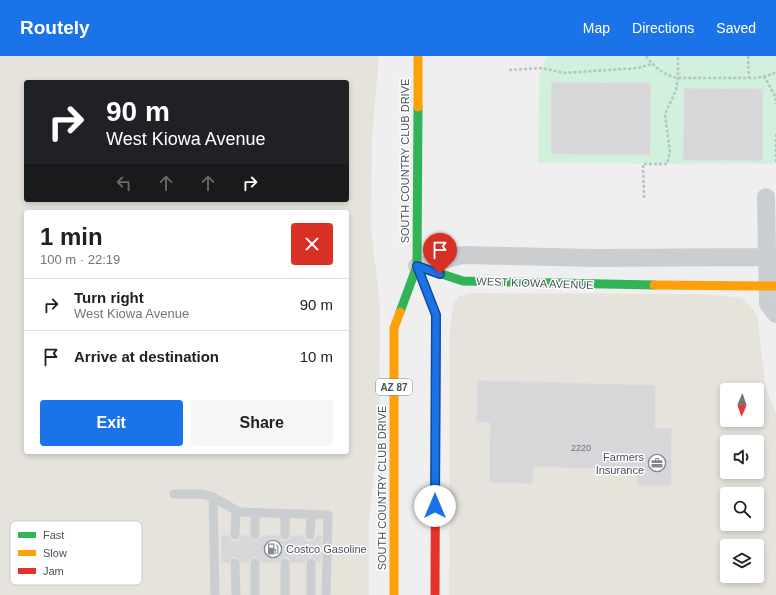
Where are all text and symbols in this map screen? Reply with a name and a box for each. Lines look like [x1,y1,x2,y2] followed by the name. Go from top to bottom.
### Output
[20,17,90,38] text: Routely
[583,20,610,36] text: Map
[632,20,694,36] text: Directions
[716,20,756,36] text: Saved
[399,79,411,243] street label: SOUTH COUNTRY CLUB DRIVE
[40,96,92,148] icon: right
[106,96,170,127] text: 90 m
[106,129,265,149] text: West Kiowa Avenue
[113,172,135,194] icon: left
[155,172,177,194] icon: ahead
[197,172,219,194] icon: ahead
[239,172,261,194] icon: right
[40,223,103,250] text: 1 min
[291,223,333,265] button: close
[423,233,457,274] pin
[429,239,451,261] icon: arrive
[40,252,120,267] text: 100 m · 22:19
[476,275,594,291] street label: WEST KIOWA AVENUE
[74,289,144,306] text: Turn right
[40,294,62,316] icon: right
[300,296,333,313] text: 90 m
[74,306,189,321] text: West Kiowa Avenue
[40,346,62,368] icon: arrive
[74,348,219,365] text: Arrive at destination
[300,348,333,365] text: 10 m
[376,379,412,395] road number: AZ 87
[720,383,764,427] north arrow
[720,383,764,583] map controls
[40,400,183,446] button: Exit
[191,400,333,446] button: Share
[376,406,388,570] street label: SOUTH COUNTRY CLUB DRIVE
[720,435,764,479] button: sound
[571,443,591,453] house number: 2220
[596,451,644,476] place label: Farmers Insurance
[647,453,667,473] office icon: Farmers Insurance
[414,485,456,527] position arrow
[720,487,764,531] button: search
[10,521,142,585] legend
[43,529,64,541] text: Fast
[263,539,283,559] fuel station icon: Costco Gasoline
[720,539,764,583] button: layers
[286,543,367,555] place label: Costco Gasoline
[43,547,67,559] text: Slow
[43,565,64,577] text: Jam

